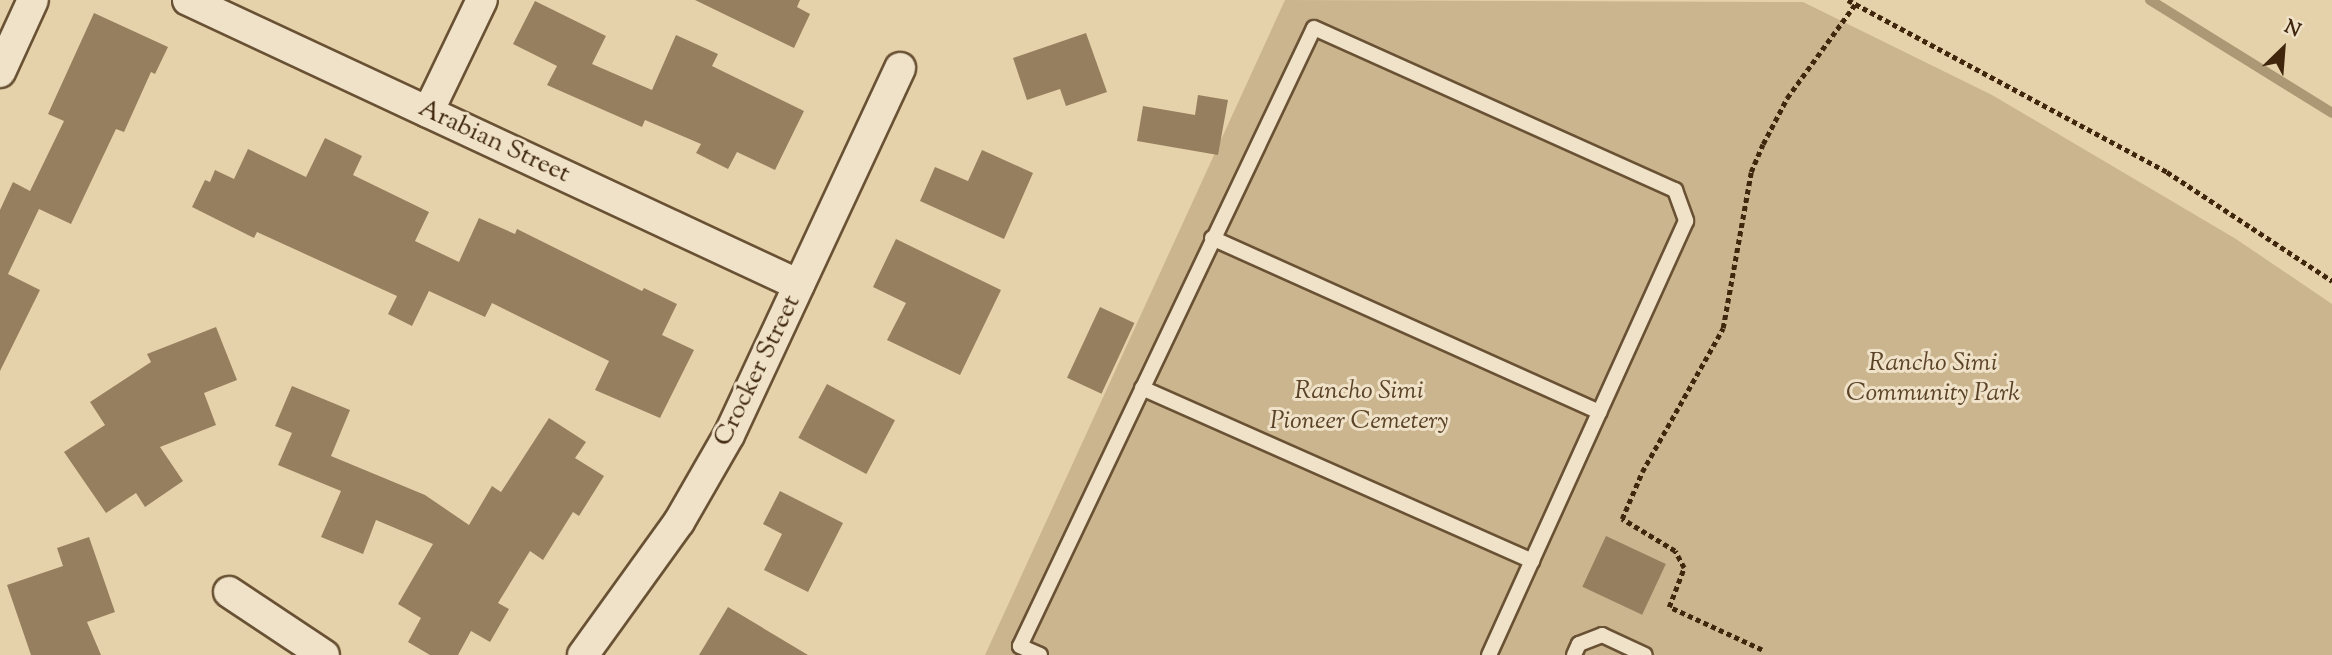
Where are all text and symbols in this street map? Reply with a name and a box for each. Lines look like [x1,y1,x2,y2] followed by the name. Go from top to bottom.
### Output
[2248,14,2318,84] north arrow
[2279,14,2305,45] text: N
[413,93,575,191] street label: Arabian Street
[708,290,808,452] street label: Crocker Street
[1846,348,2020,410] park label: Rancho Simi Community Park
[1270,376,1448,438] park label: Rancho Simi Pioneer Cemetery

